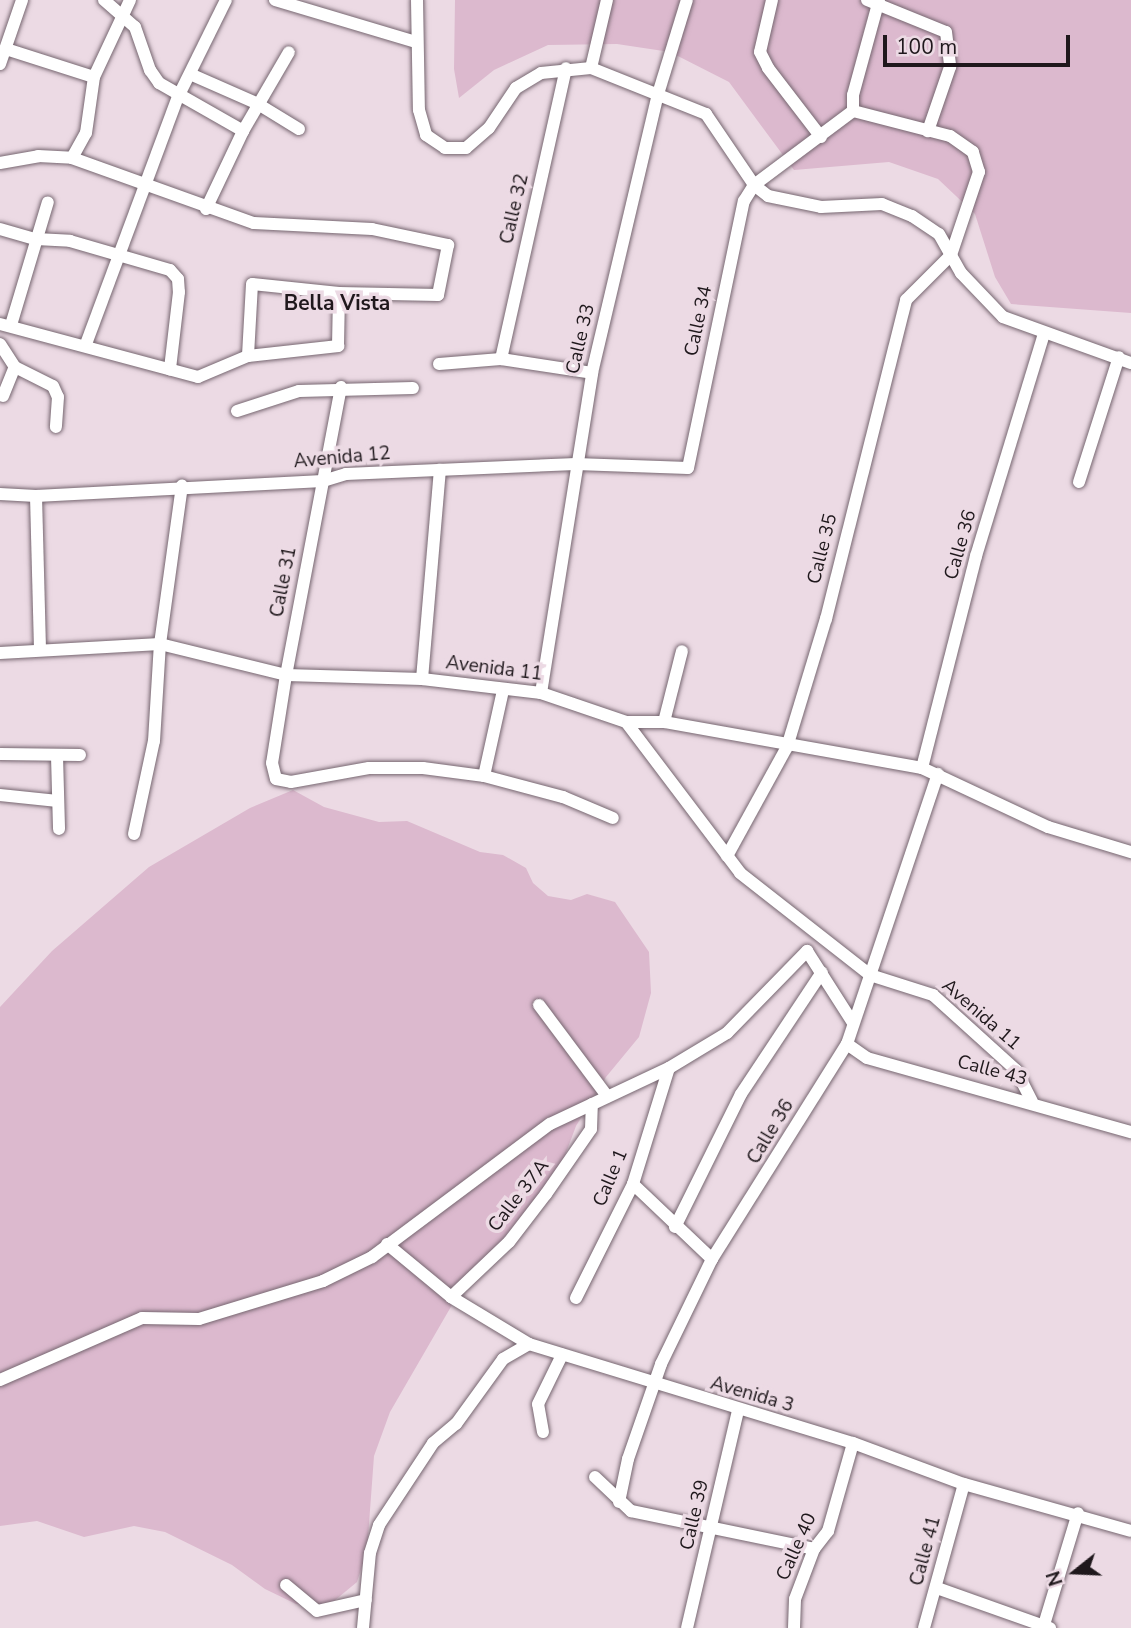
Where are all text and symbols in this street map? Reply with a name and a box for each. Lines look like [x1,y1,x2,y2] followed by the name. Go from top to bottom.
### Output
[886,21,1073,65] scale bar
[896,33,957,61] text: 100 m
[496,172,534,246] street label: Calle 32
[680,284,718,358] street label: Calle 34
[284,290,390,316] district label: Bella Vista
[562,302,600,376] street label: Calle 33
[293,442,391,474] street label: Avenida 12
[940,507,982,583] street label: Calle 36
[803,512,843,586] street label: Calle 35
[266,545,302,619] street label: Calle 31
[444,652,544,686] street label: Avenida 11
[937,975,1025,1055] street label: Avenida 11
[955,1051,1029,1091] street label: Calle 43
[743,1095,799,1169] street label: Calle 36
[589,1146,633,1210] street label: Calle 1
[484,1155,554,1237] street label: Calle 37A
[708,1372,796,1418] street label: Avenida 3
[676,1478,714,1552] street label: Calle 39
[772,1510,822,1584] street label: Calle 40
[906,1514,946,1588] street label: Calle 41
[1040,1537,1110,1607] north arrow
[1040,1568,1070,1589] text: N

